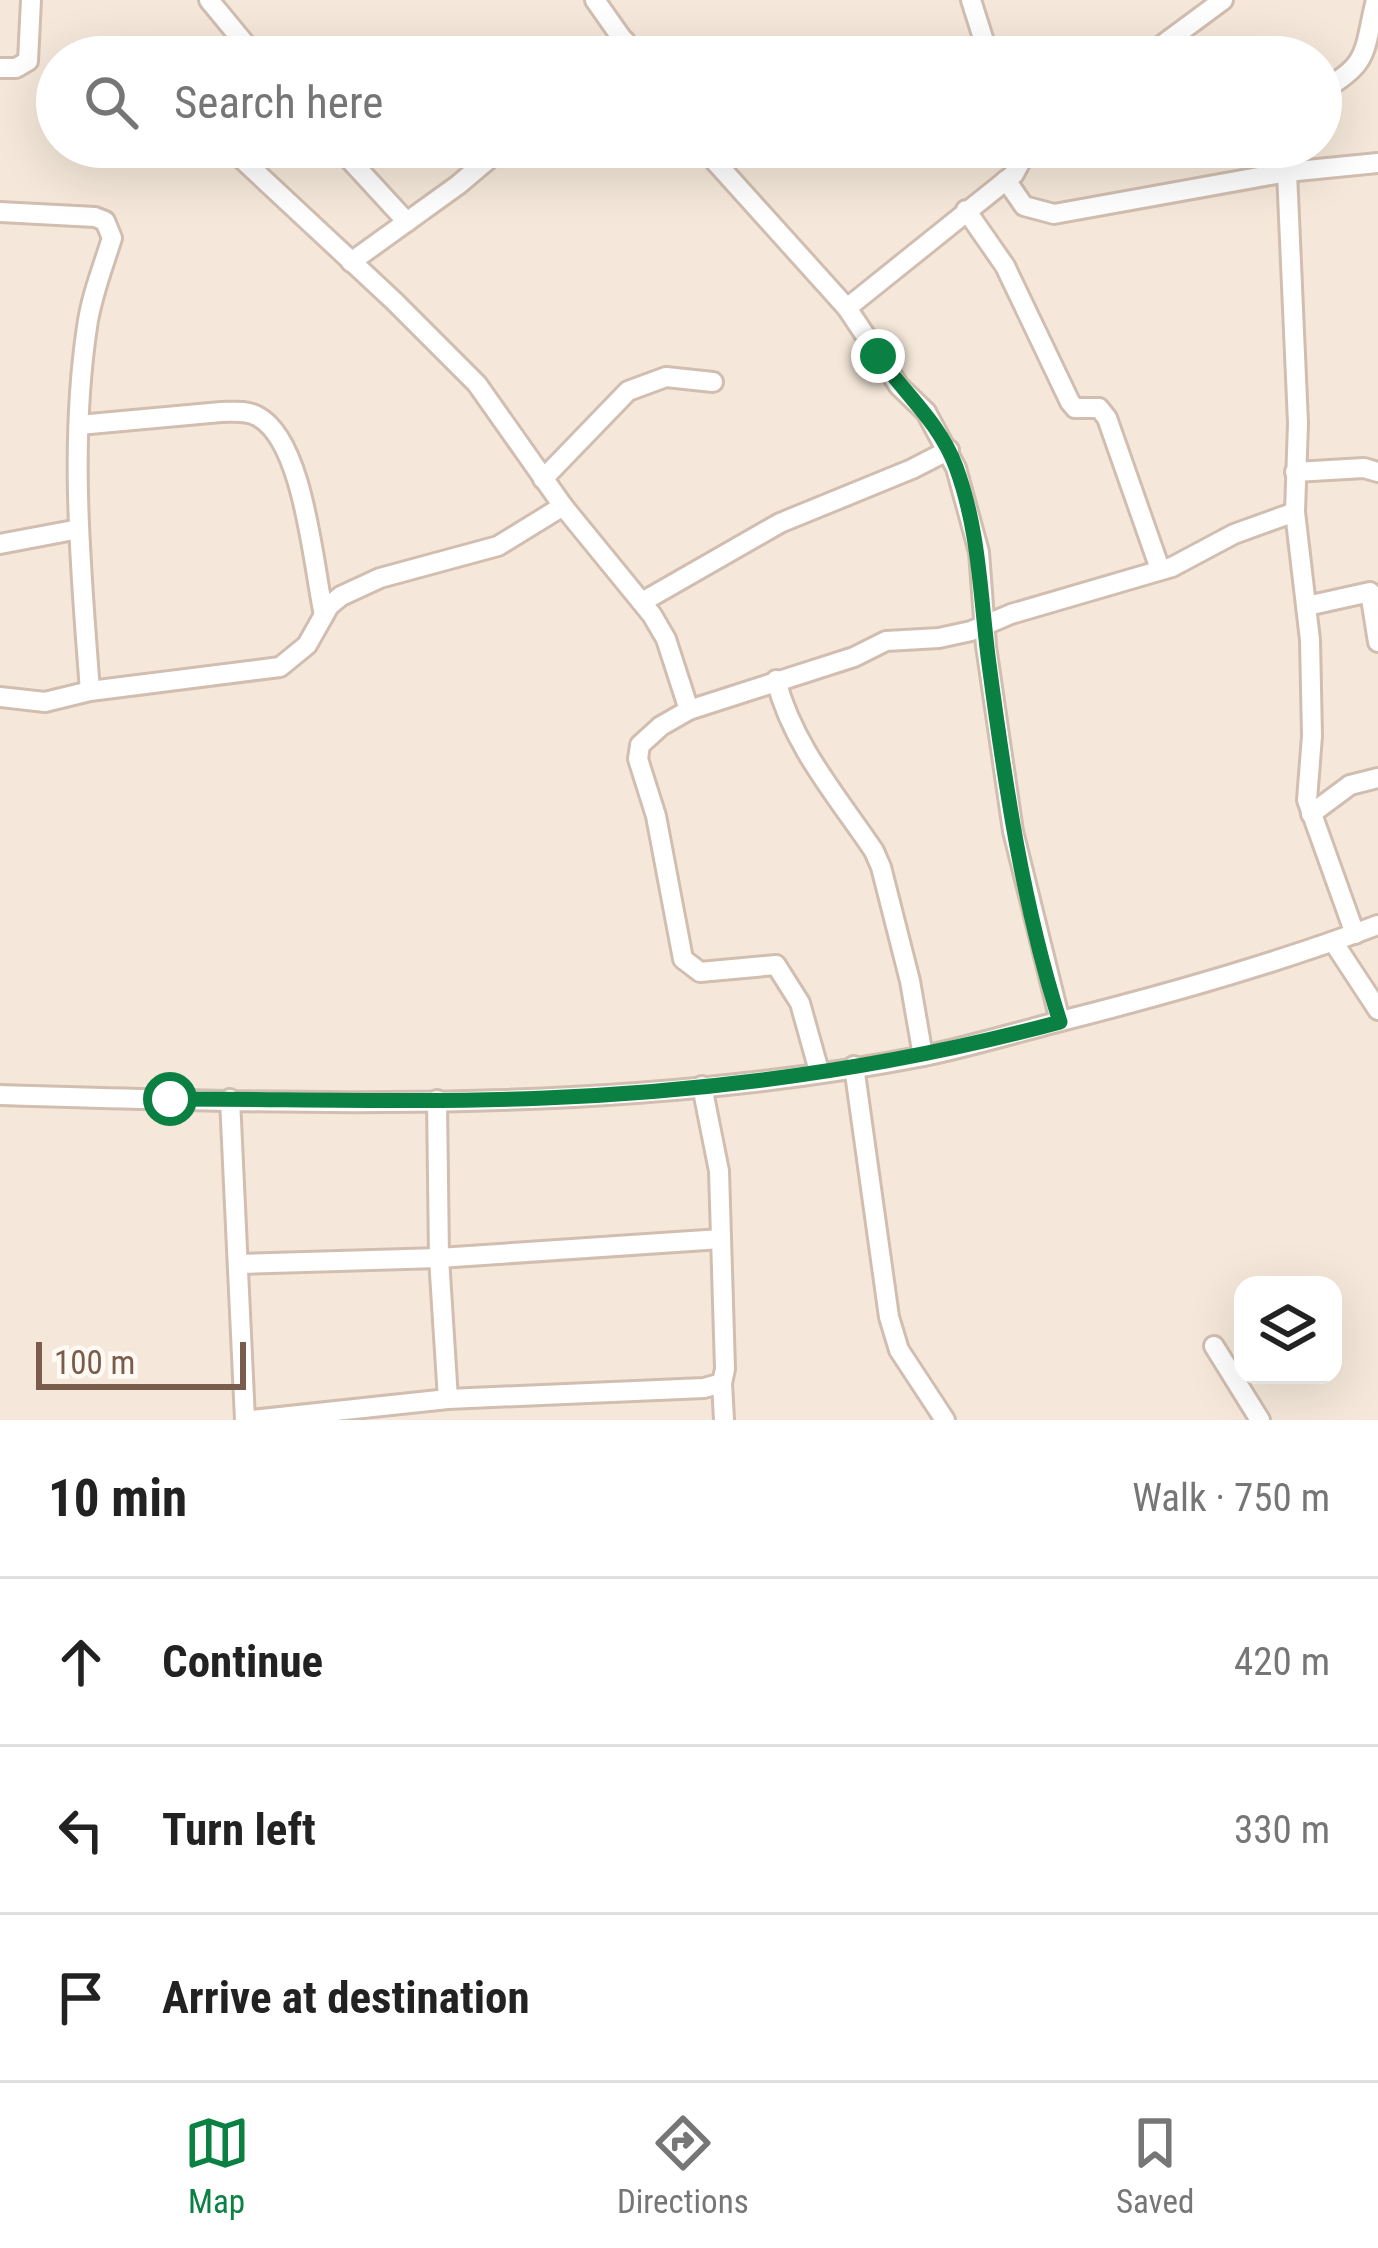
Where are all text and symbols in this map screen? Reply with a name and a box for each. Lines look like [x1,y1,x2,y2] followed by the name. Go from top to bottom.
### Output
[36,36,1342,168] search box
[78,69,144,135] icon: search
[174,76,383,129] text: Search here
[851,329,905,383] route end
[143,1072,197,1126] route start
[1234,1276,1342,1384] map controls
[1234,1276,1342,1384] button: layers
[36,1336,246,1389] scale bar
[54,1343,135,1382] text: 100 m
[48,1469,187,1528] text: 10 min
[1132,1475,1330,1521] text: Walk · 750 m
[48,1629,114,1695] icon: ahead
[162,1635,323,1688] text: Continue
[1234,1639,1330,1685] text: 420 m
[48,1797,114,1863] icon: left
[162,1803,316,1856] text: Turn left
[1234,1807,1330,1853] text: 330 m
[48,1965,114,2031] icon: arrive
[162,1971,530,2024] text: Arrive at destination
[184,2110,250,2221] tab: Map
[617,2110,749,2221] tab: Directions
[1116,2110,1194,2221] tab: Saved

